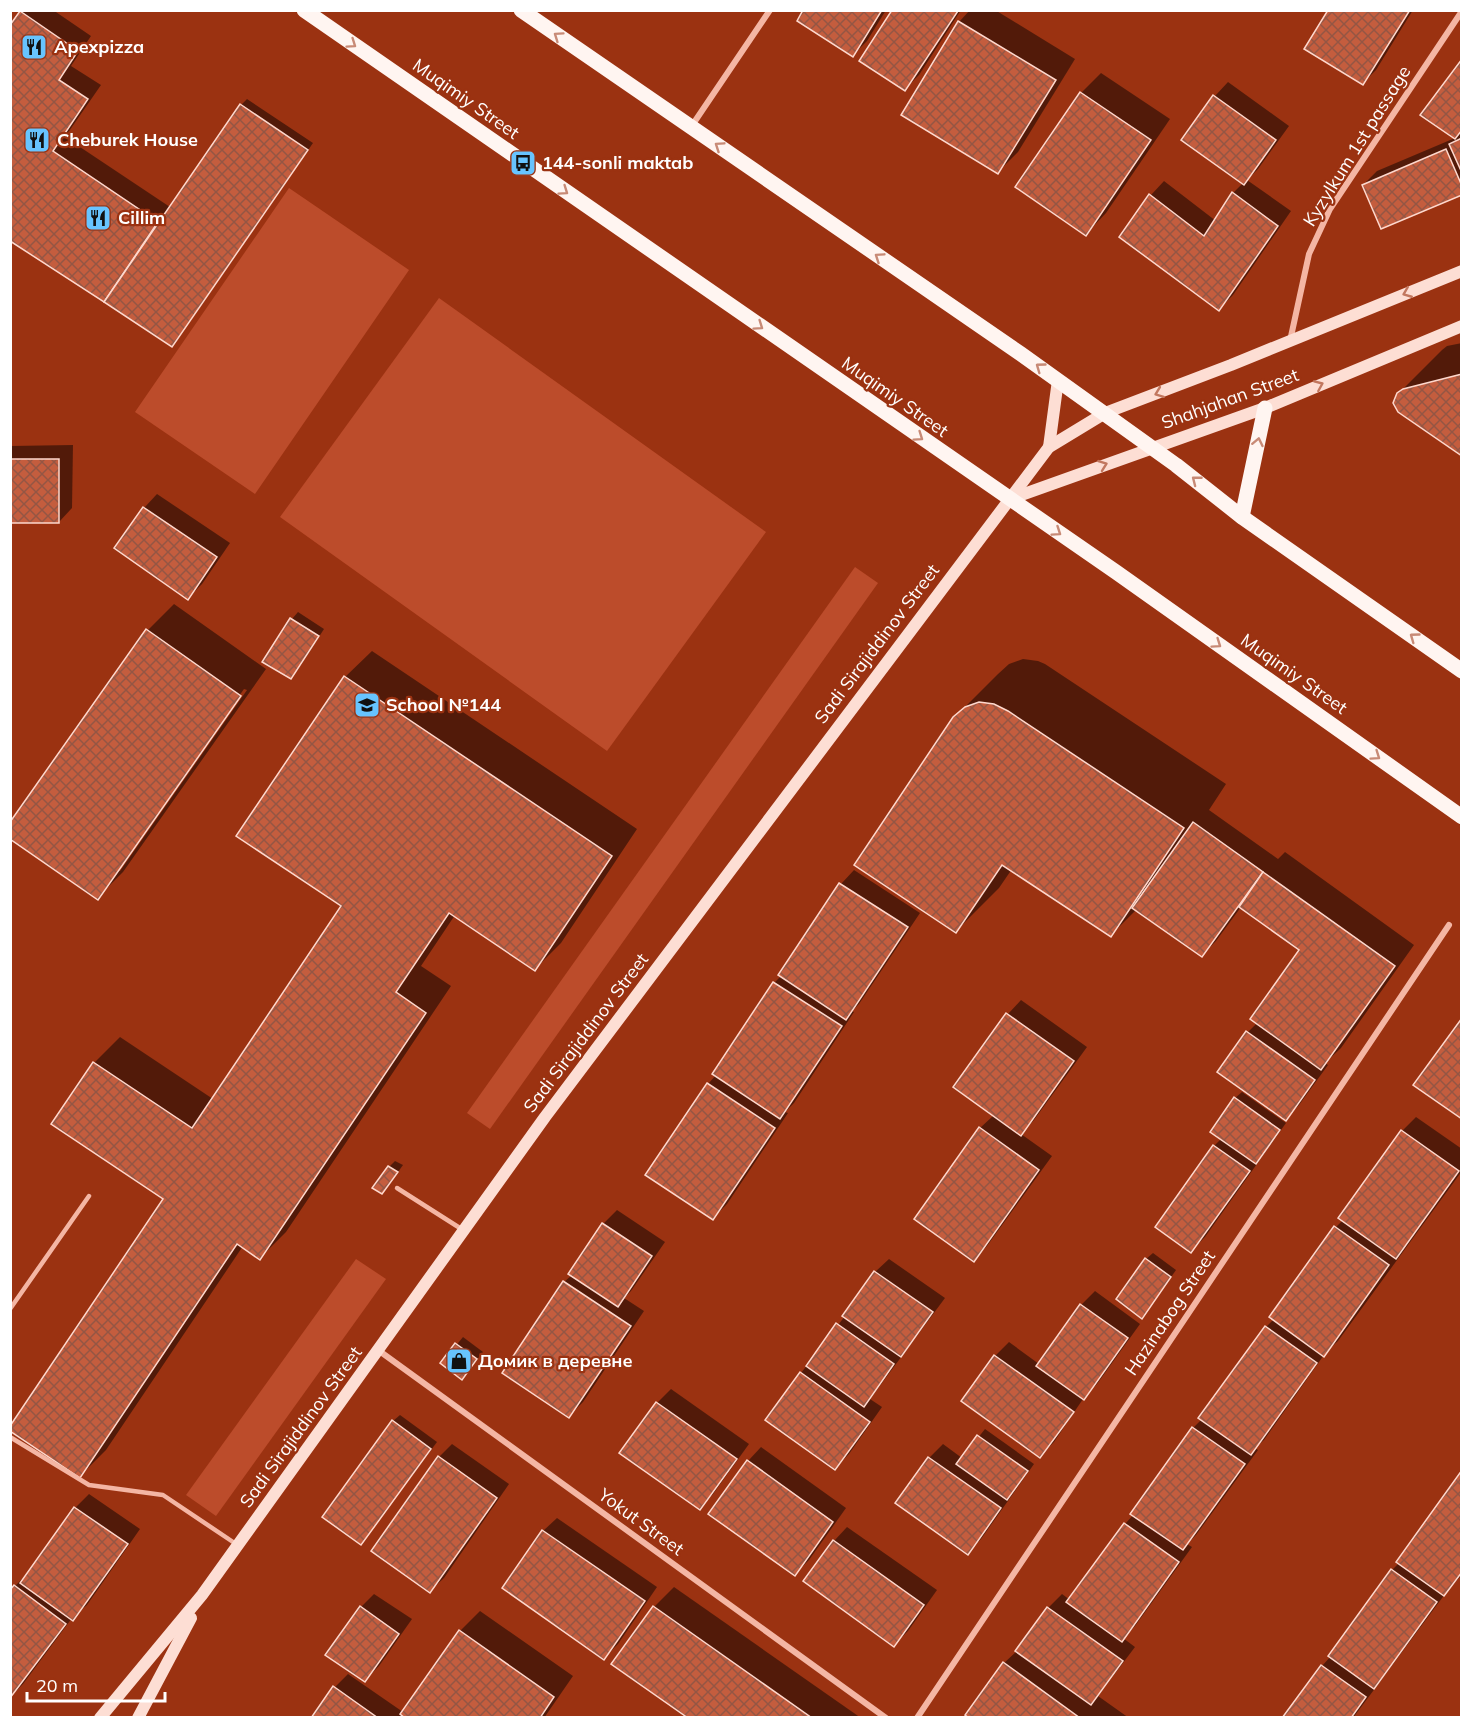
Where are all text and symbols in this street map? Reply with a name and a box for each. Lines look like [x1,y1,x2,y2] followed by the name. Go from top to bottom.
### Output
[19,32,49,62] restaurant icon: Apexpizza
[554,32,565,43] one-way arrow
[54,35,144,58] place label: Apexpizza
[346,37,357,48] one-way arrow
[408,53,524,144] street label: Muqimiy Street
[1298,61,1415,230] street label: Kyzylkum 1st passage
[22,125,52,155] restaurant icon: Cheburek House
[57,128,198,151] place label: Cheburek House
[714,142,725,153] one-way arrow
[508,148,538,178] bus stop icon: 144-sonli maktab
[542,151,693,174] place label: 144-sonli maktab
[558,184,569,195] one-way arrow
[83,203,113,233] restaurant icon: Cillim
[118,206,165,229] place label: Cillim
[875,253,886,264] one-way arrow
[1403,286,1414,298] one-way arrow
[752,319,763,330] one-way arrow
[837,351,953,442] street label: Muqimiy Street
[1036,363,1047,374] one-way arrow
[1158,363,1302,434] street label: Shahjahan Street
[1313,380,1324,392] one-way arrow
[1154,385,1165,398] one-way arrow
[912,430,923,441] one-way arrow
[1251,437,1264,447] one-way arrow
[1097,460,1108,473] one-way arrow
[1192,477,1203,488] one-way arrow
[1050,525,1061,536] one-way arrow
[809,559,944,728] street label: Sadi Sirajiddinov Street
[1236,628,1352,719] street label: Muqimiy Street
[1409,633,1420,644] one-way arrow
[1210,637,1221,648] one-way arrow
[352,690,382,720] school or university icon: School №144
[386,693,501,716] place label: School №144
[1369,749,1380,760] one-way arrow
[518,948,653,1117] street label: Sadi Sirajiddinov Street
[1119,1246,1220,1380] street label: Hazinabog Street
[234,1342,367,1512] street label: Sadi Sirajiddinov Street
[444,1346,474,1376] shop icon: Домик в деревне
[478,1349,633,1372] place label: Домик в деревне
[593,1482,689,1560] street label: Yokut Street
[27,1665,165,1703] scale bar
[36,1674,78,1697] text: 20 m

